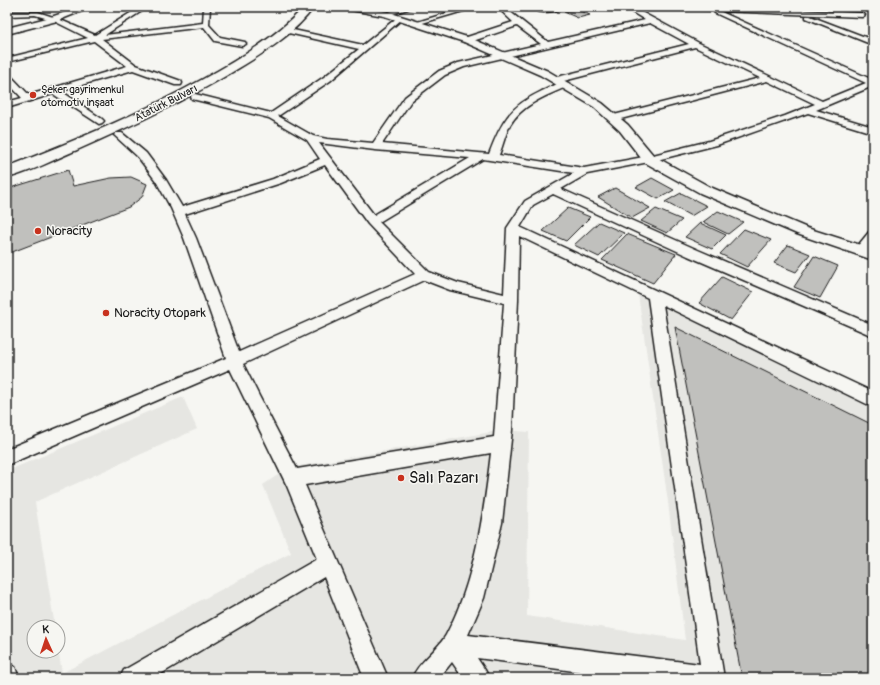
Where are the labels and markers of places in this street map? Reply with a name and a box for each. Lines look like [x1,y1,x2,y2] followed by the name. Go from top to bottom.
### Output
[41,83,124,109] place label: Şeker gayrimenkul otomotiv inşaat
[28,90,38,100] marker: Şeker gayrimenkul otomotiv inşaat
[46,223,93,239] place label: Noracity
[33,226,43,236] marker: Noracity
[114,305,206,321] place label: Noracity Otopark
[101,308,111,318] marker: Noracity Otopark
[409,468,479,488] place label: Salı Pazarı
[396,473,406,483] marker: Salı Pazarı

